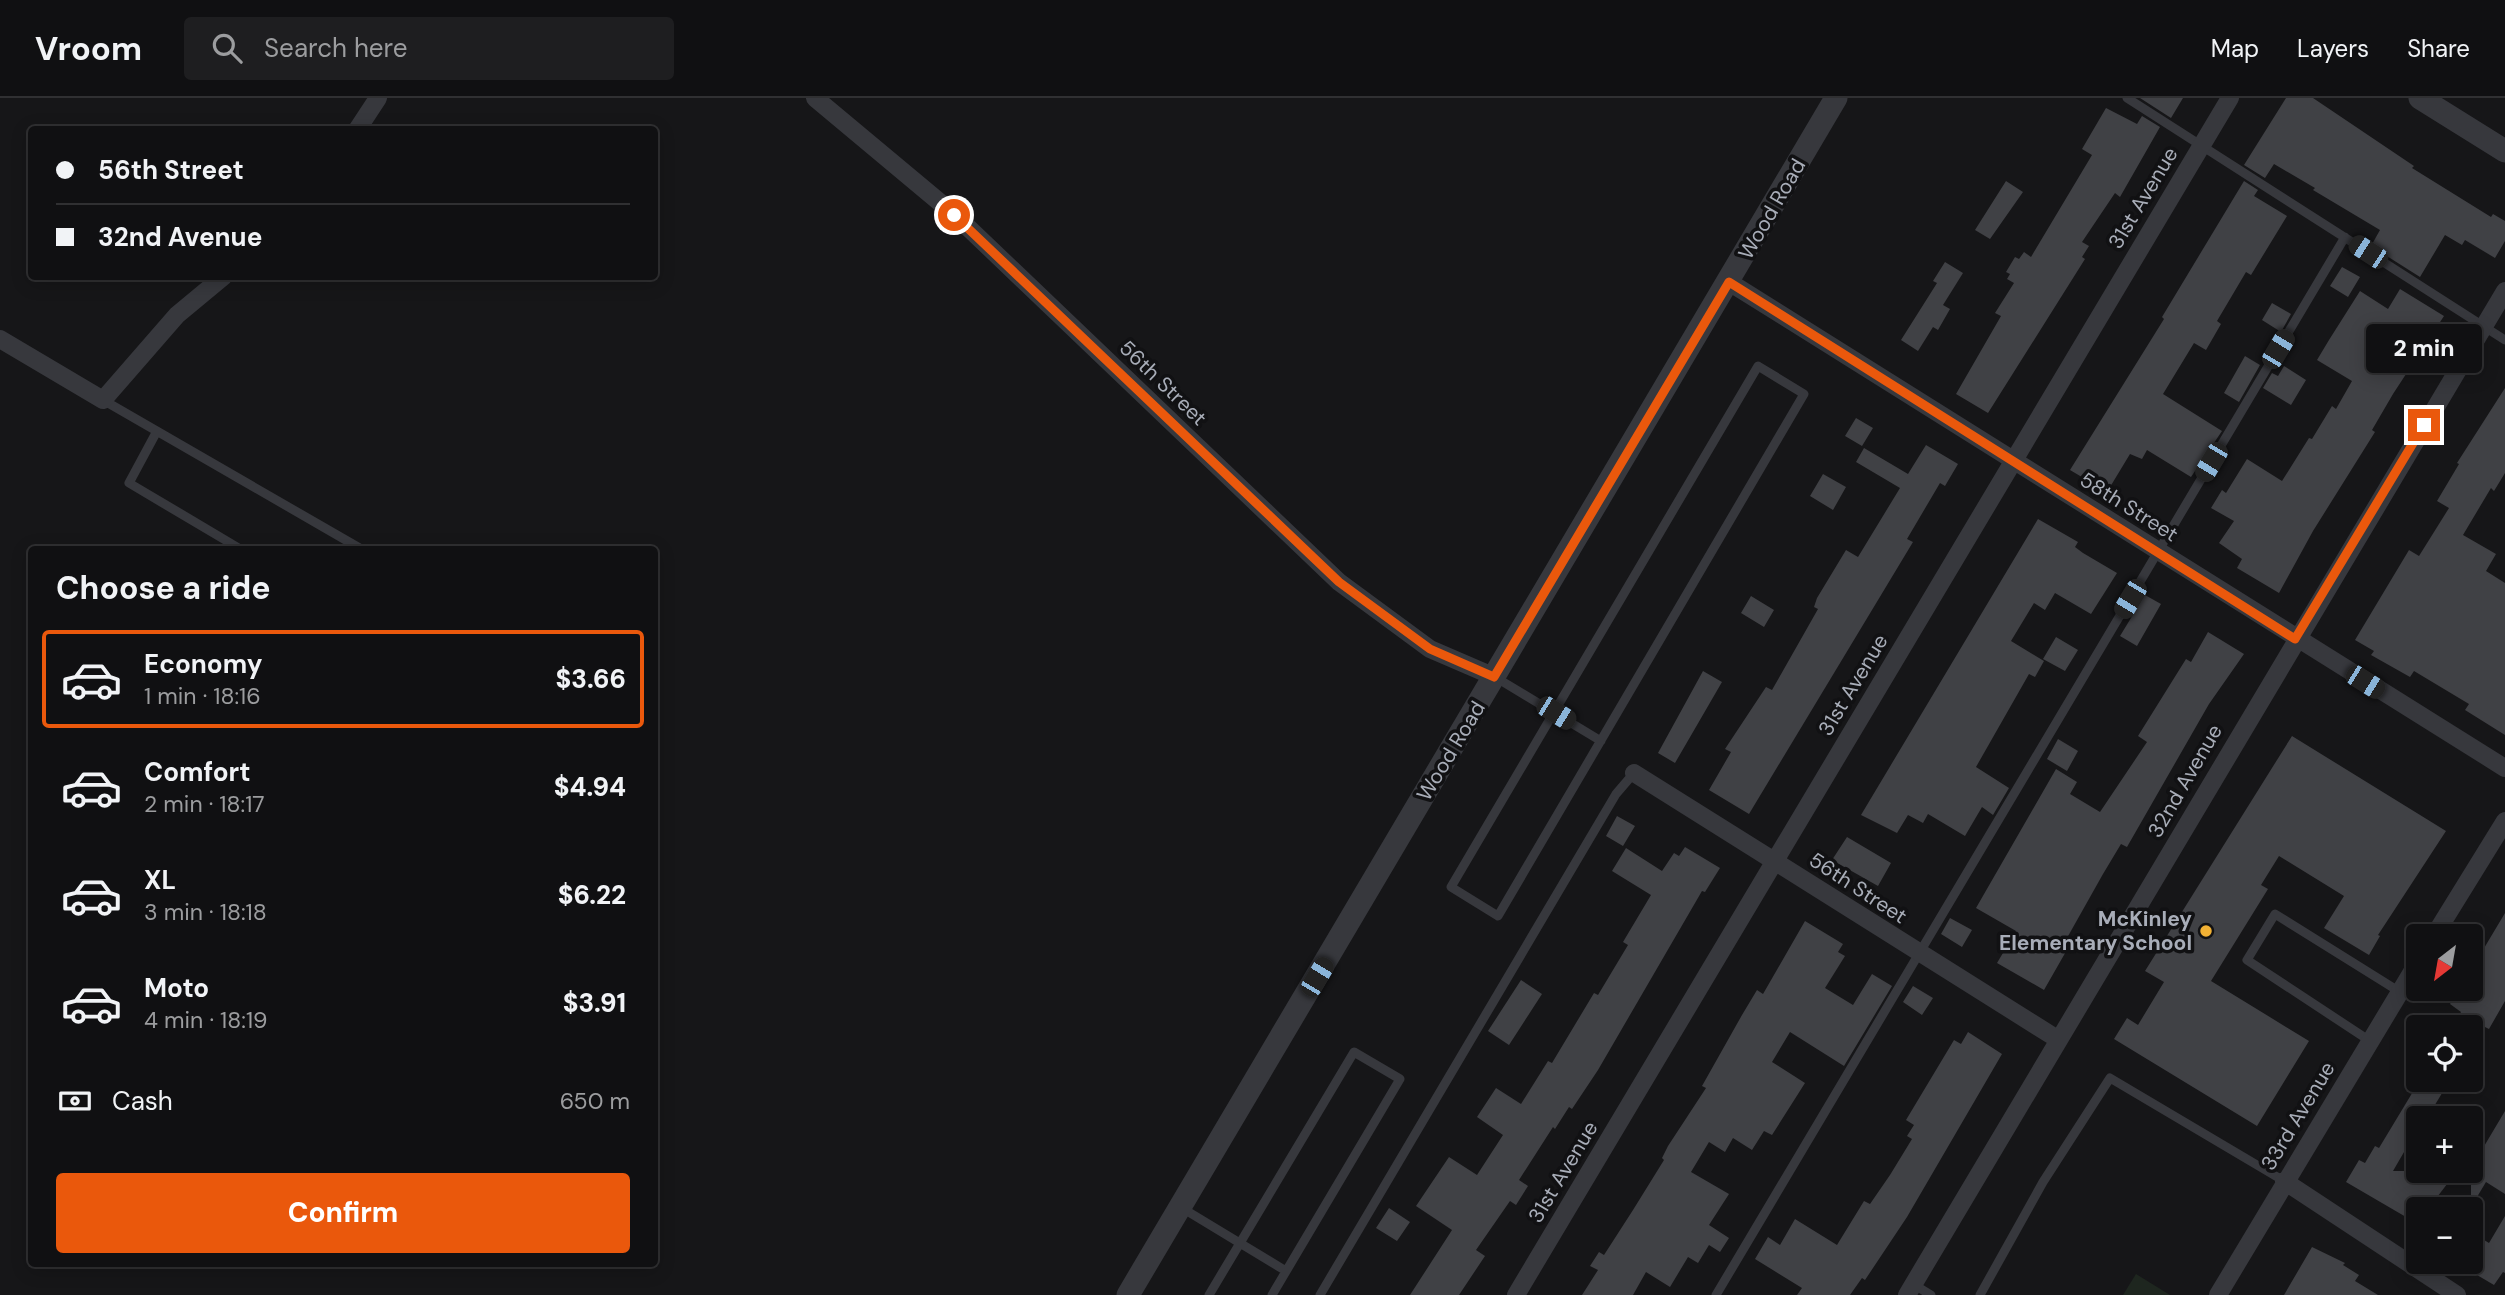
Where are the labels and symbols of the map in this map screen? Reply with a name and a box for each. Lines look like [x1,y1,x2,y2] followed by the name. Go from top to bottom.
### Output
[2102,142,2184,254] street label: 31st Avenue
[1732,154,1812,264] street label: Wood Road
[938,199,970,231] route start
[2345,232,2392,272] car
[2366,324,2482,372] callout: 2 min
[2259,326,2298,372] car
[1113,334,1213,432] street label: 56th Street
[2408,409,2440,441] route end
[2192,439,2231,485] car
[2075,466,2183,548] street label: 58th Street
[2111,576,2150,622] car
[1812,629,1894,741] street label: 31st Avenue
[2342,662,2389,702] car
[1533,693,1580,733] car
[1410,696,1492,806] street label: Wood Road
[2141,719,2229,843] street label: 32nd Avenue
[1804,846,1912,930] street label: 56th Street
[1999,905,2192,957] place label: McKinley Elementary School
[2198,923,2214,939] marker: McKinley Elementary School
[2406,924,2483,1001] north arrow
[1298,954,1337,1000] car
[2255,1056,2342,1176] street label: 33rd Avenue
[1522,1116,1604,1228] street label: 31st Avenue

